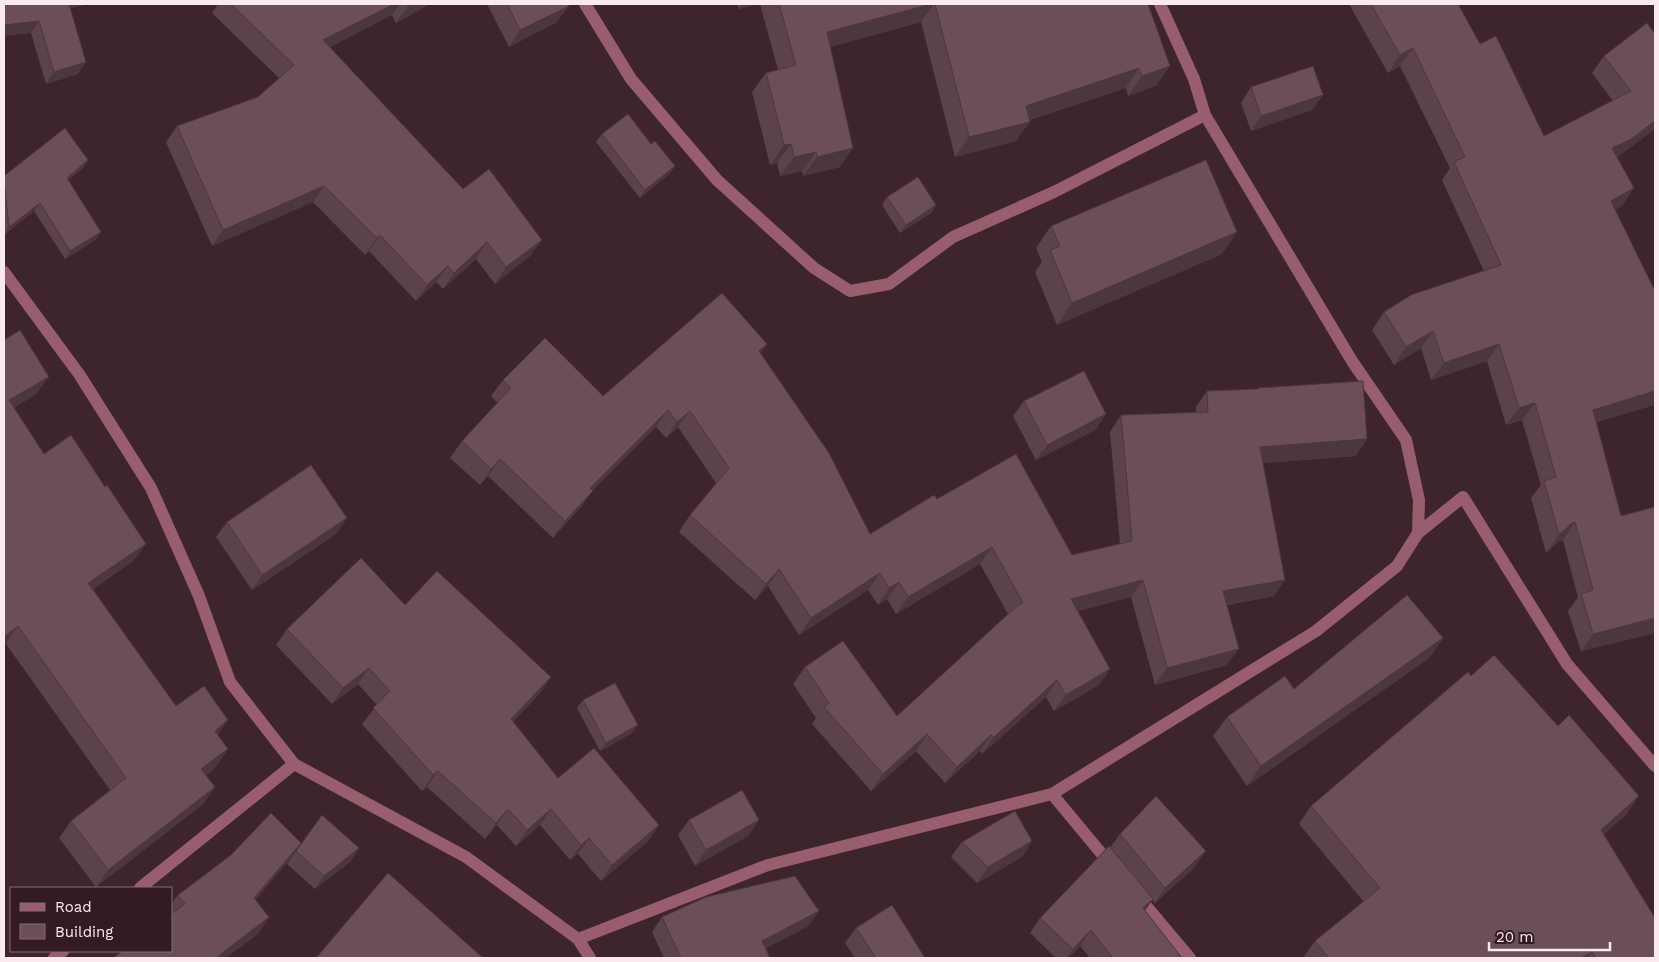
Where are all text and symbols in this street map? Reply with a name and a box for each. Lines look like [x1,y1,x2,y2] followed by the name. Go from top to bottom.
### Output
[10,887,172,952] legend
[55,898,92,916] text: Road
[1489,920,1610,952] scale bar
[55,923,113,941] text: Building
[1496,928,1534,946] text: 20 m

